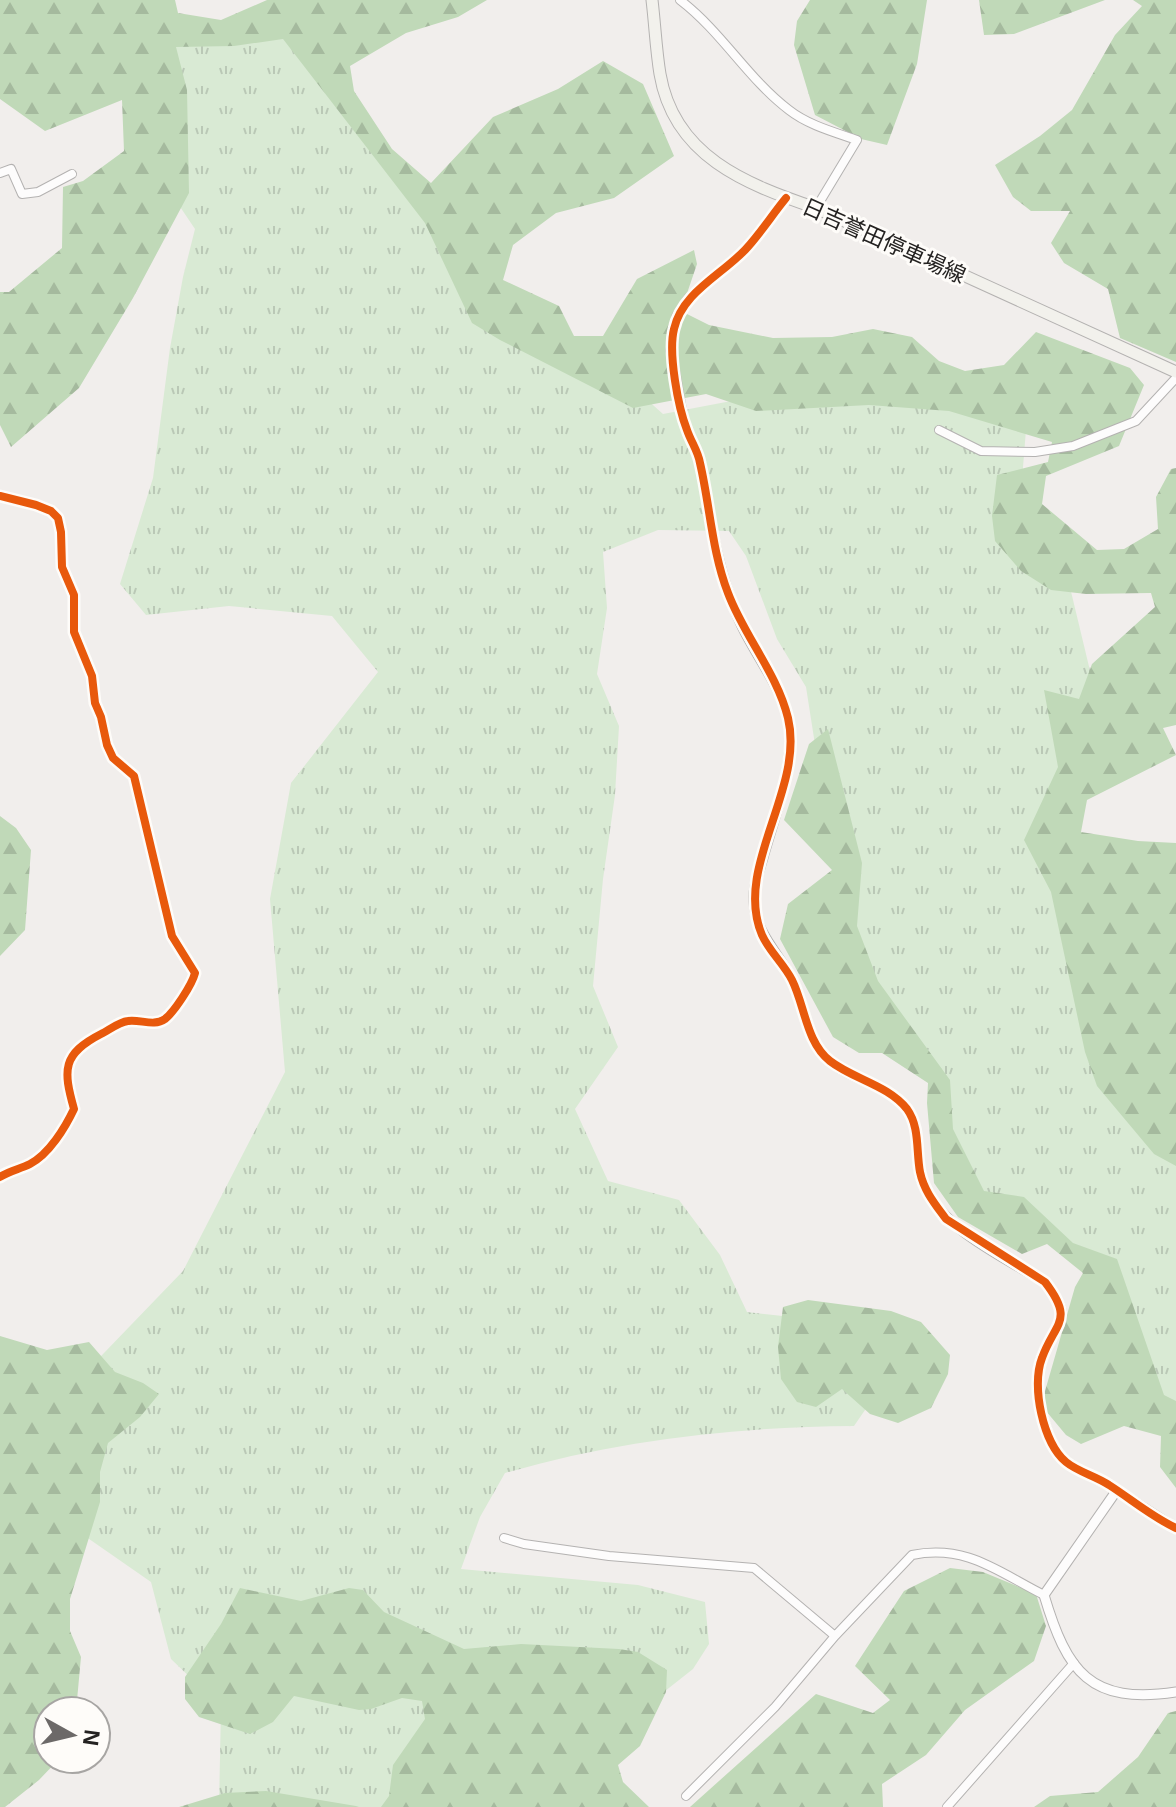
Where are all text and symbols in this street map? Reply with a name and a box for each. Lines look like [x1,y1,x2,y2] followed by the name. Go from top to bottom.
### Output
[799,194,969,288] street label: 日吉誉田停車場線
[32,1695,112,1775] north arrow
[78,1728,105,1747] text: N

